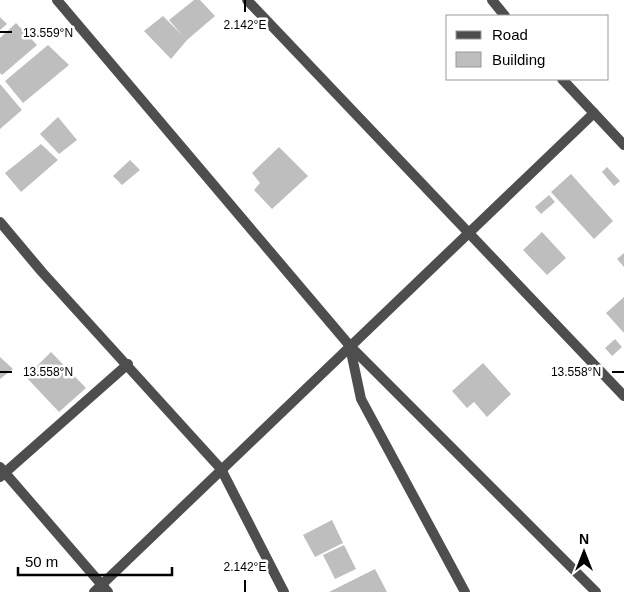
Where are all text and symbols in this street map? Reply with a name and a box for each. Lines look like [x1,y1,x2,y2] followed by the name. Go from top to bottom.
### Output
[446,15,609,80] legend
[224,18,266,32] text: 2.142°E
[23,26,73,40] text: 13.559°N
[492,26,528,43] text: Road
[492,51,545,68] text: Building
[23,365,73,379] text: 13.558°N
[551,365,601,379] text: 13.558°N
[559,527,609,577] north arrow
[579,531,589,547] text: N
[18,544,171,576] scale bar
[25,553,58,570] text: 50 m
[224,560,266,574] text: 2.142°E

